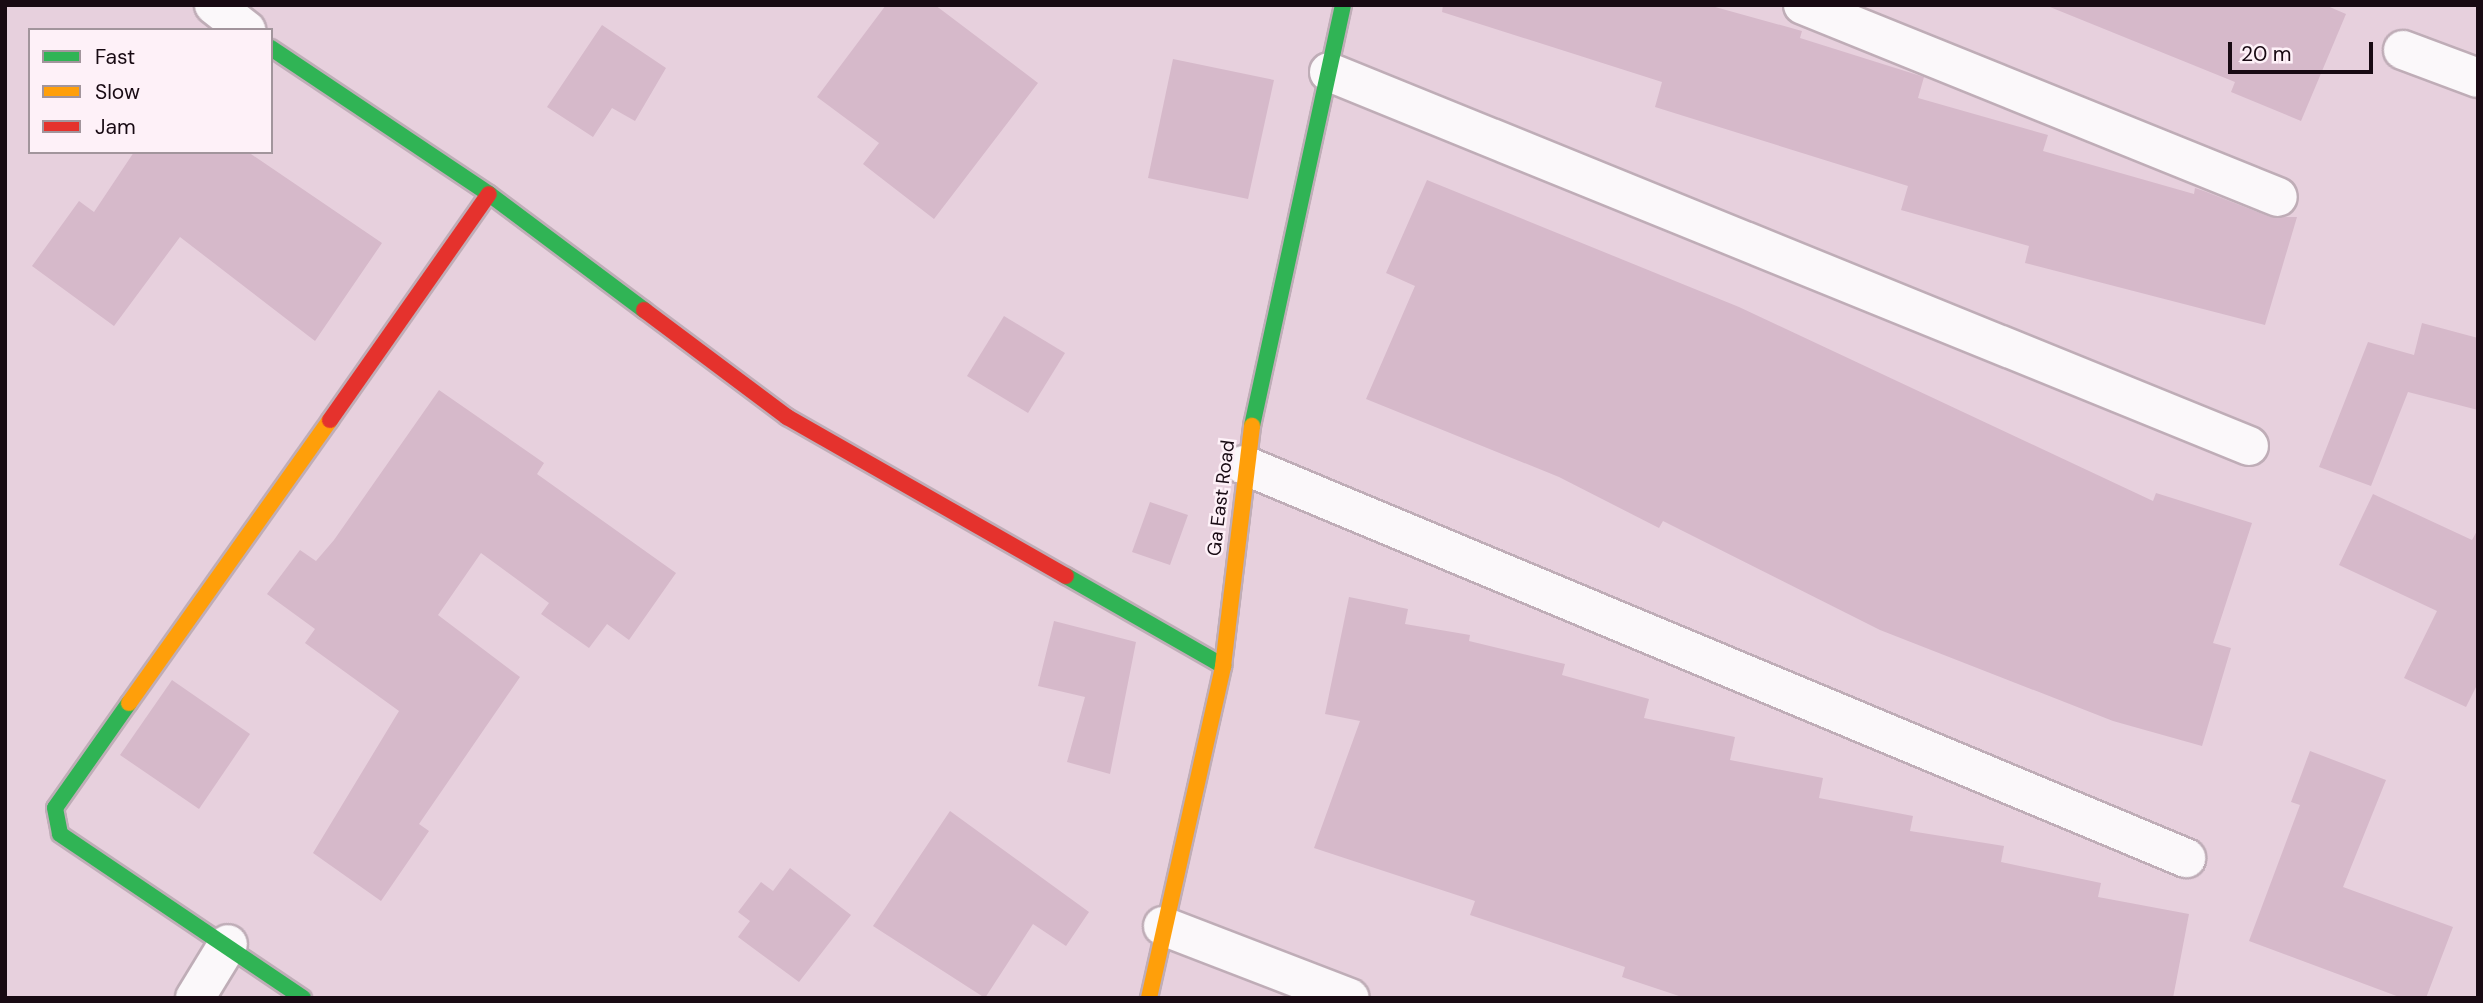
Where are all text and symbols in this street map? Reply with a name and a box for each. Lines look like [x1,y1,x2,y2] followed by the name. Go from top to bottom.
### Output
[28,28,273,154] legend
[2231,28,2376,72] scale bar
[2241,40,2292,68] text: 20 m
[95,43,135,71] text: Fast
[95,78,140,106] text: Slow
[95,113,136,141] text: Jam
[1203,439,1239,557] street label: Ga East Road

